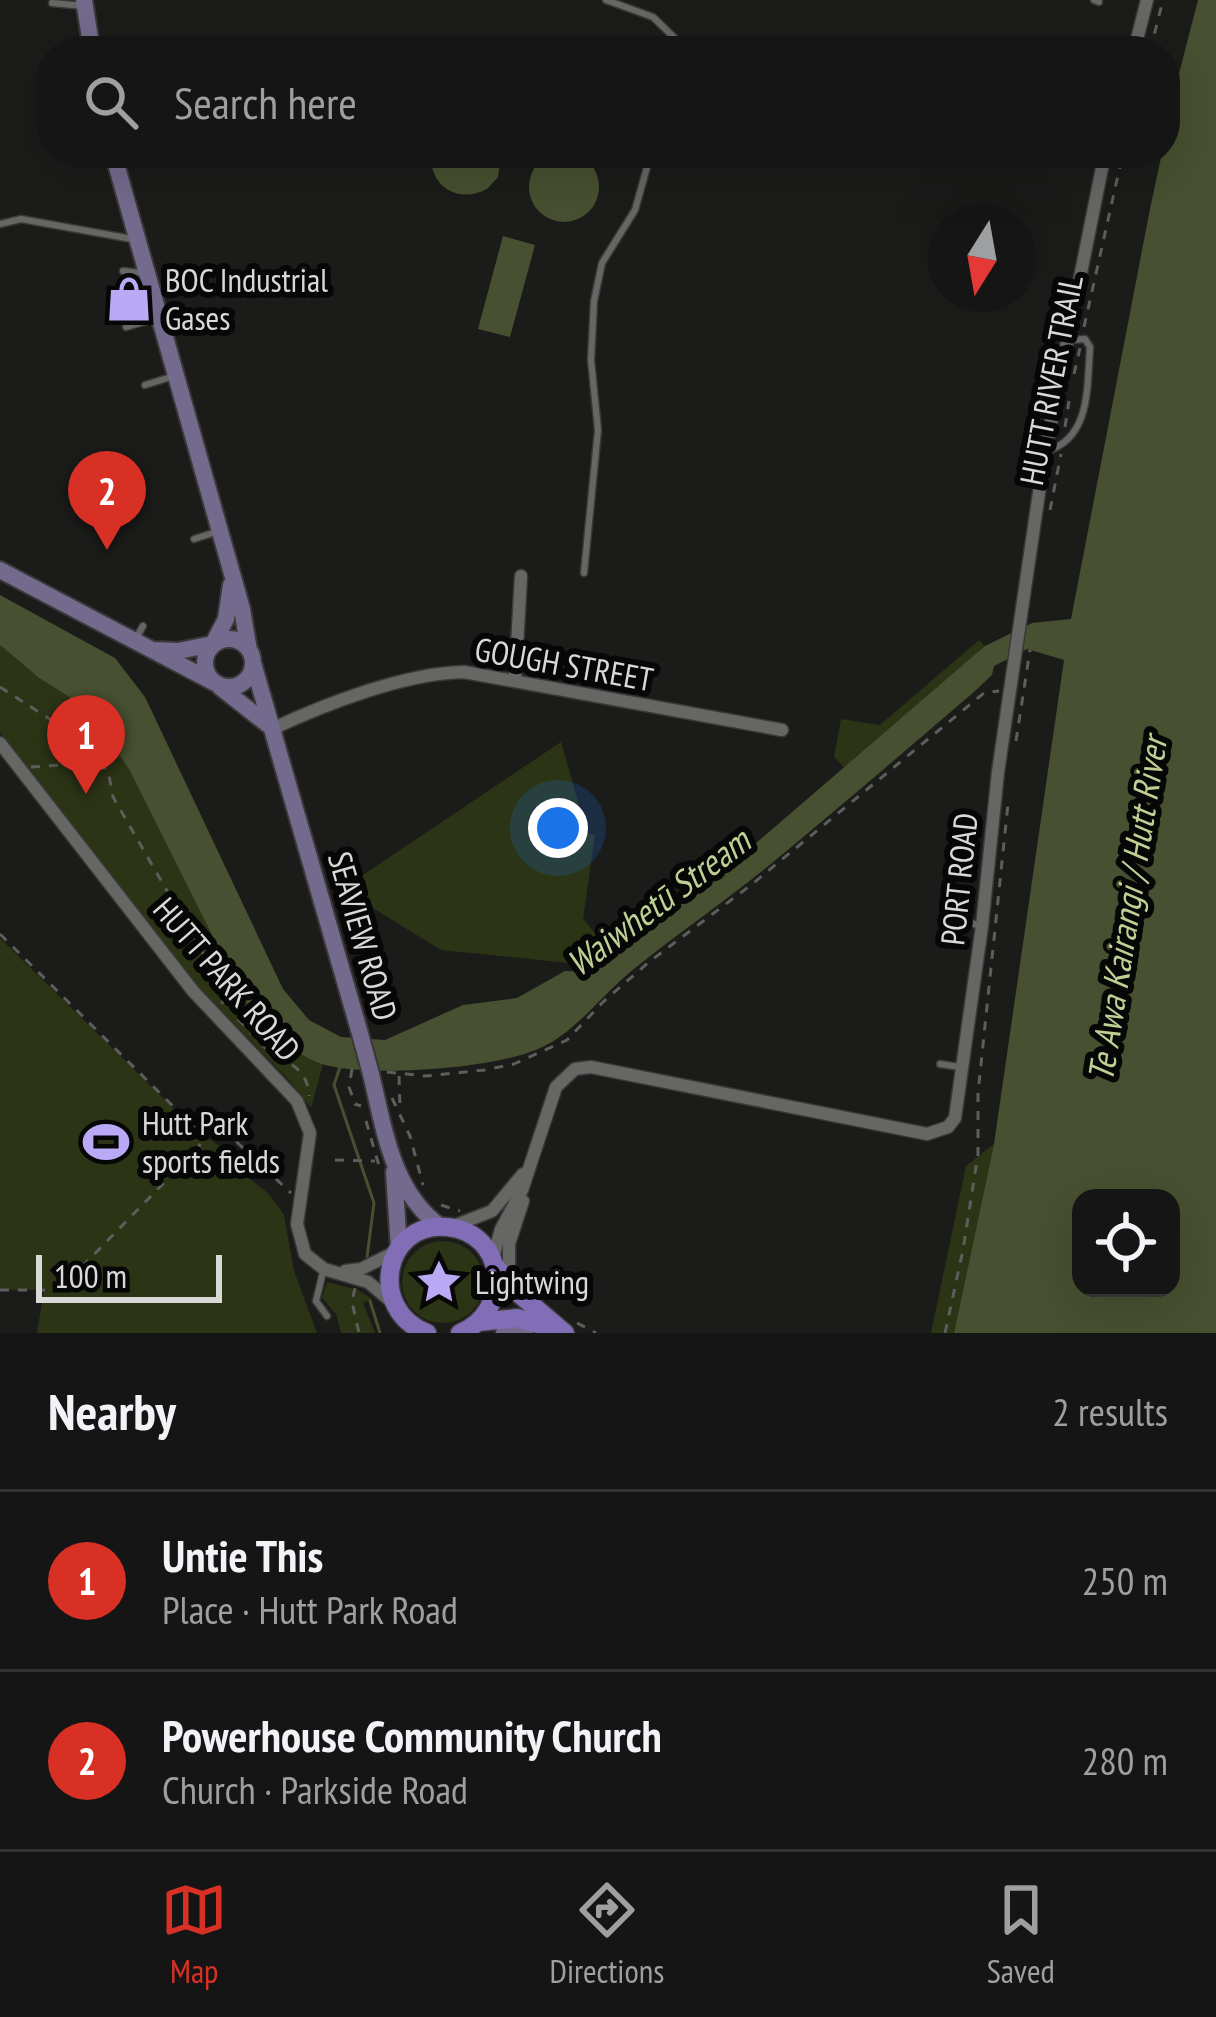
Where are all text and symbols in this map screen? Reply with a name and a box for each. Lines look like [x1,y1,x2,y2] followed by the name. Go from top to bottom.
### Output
[36,36,1180,168] search box
[78,69,144,135] icon: search
[174,73,357,131] text: Search here
[928,204,1036,312] north arrow
[165,258,328,339] place label: BOC Industrial Gases
[1009,271,1092,488] street label: HUTT RIVER TRAIL
[104,274,154,324] shop icon: BOC Industrial Gases
[68,451,146,550] pin: 2
[472,627,657,700] street label: GOUGH STREET
[47,695,125,794] pin: 1
[1076,728,1178,1085] water label: Te Awa Kairangi / Hutt River
[528,798,588,858] your location
[930,811,987,947] street label: PORT ROAD
[556,816,761,986] water label: Waiwhetū Stream
[319,847,408,1025] street label: SEAVIEW ROAD
[144,888,310,1070] street label: HUTT PARK ROAD
[142,1101,280,1182] place label: Hutt Park sports fields
[81,1117,131,1167] sports icon: Hutt Park sports fields
[1072,1189,1180,1297] map controls
[1072,1189,1180,1297] button: locate
[36,1249,222,1302] scale bar
[54,1254,127,1297] text: 100 m
[414,1257,464,1307] place icon: Lightwing
[475,1260,589,1303] place label: Lightwing
[48,1378,176,1444] text: Nearby
[1052,1386,1168,1437] text: 2 results
[162,1526,323,1584] text: Untie This
[78,1555,96,1606] text: 1
[1082,1555,1168,1606] text: 250 m
[162,1584,458,1635] text: Place · Hutt Park Road
[162,1706,662,1764] text: Powerhouse Community Church
[78,1735,96,1786] text: 2
[1082,1735,1168,1786] text: 280 m
[162,1764,468,1815] text: Church · Parkside Road
[161,1877,227,1992] tab: Map
[550,1877,664,1992] tab: Directions
[987,1877,1055,1992] tab: Saved

